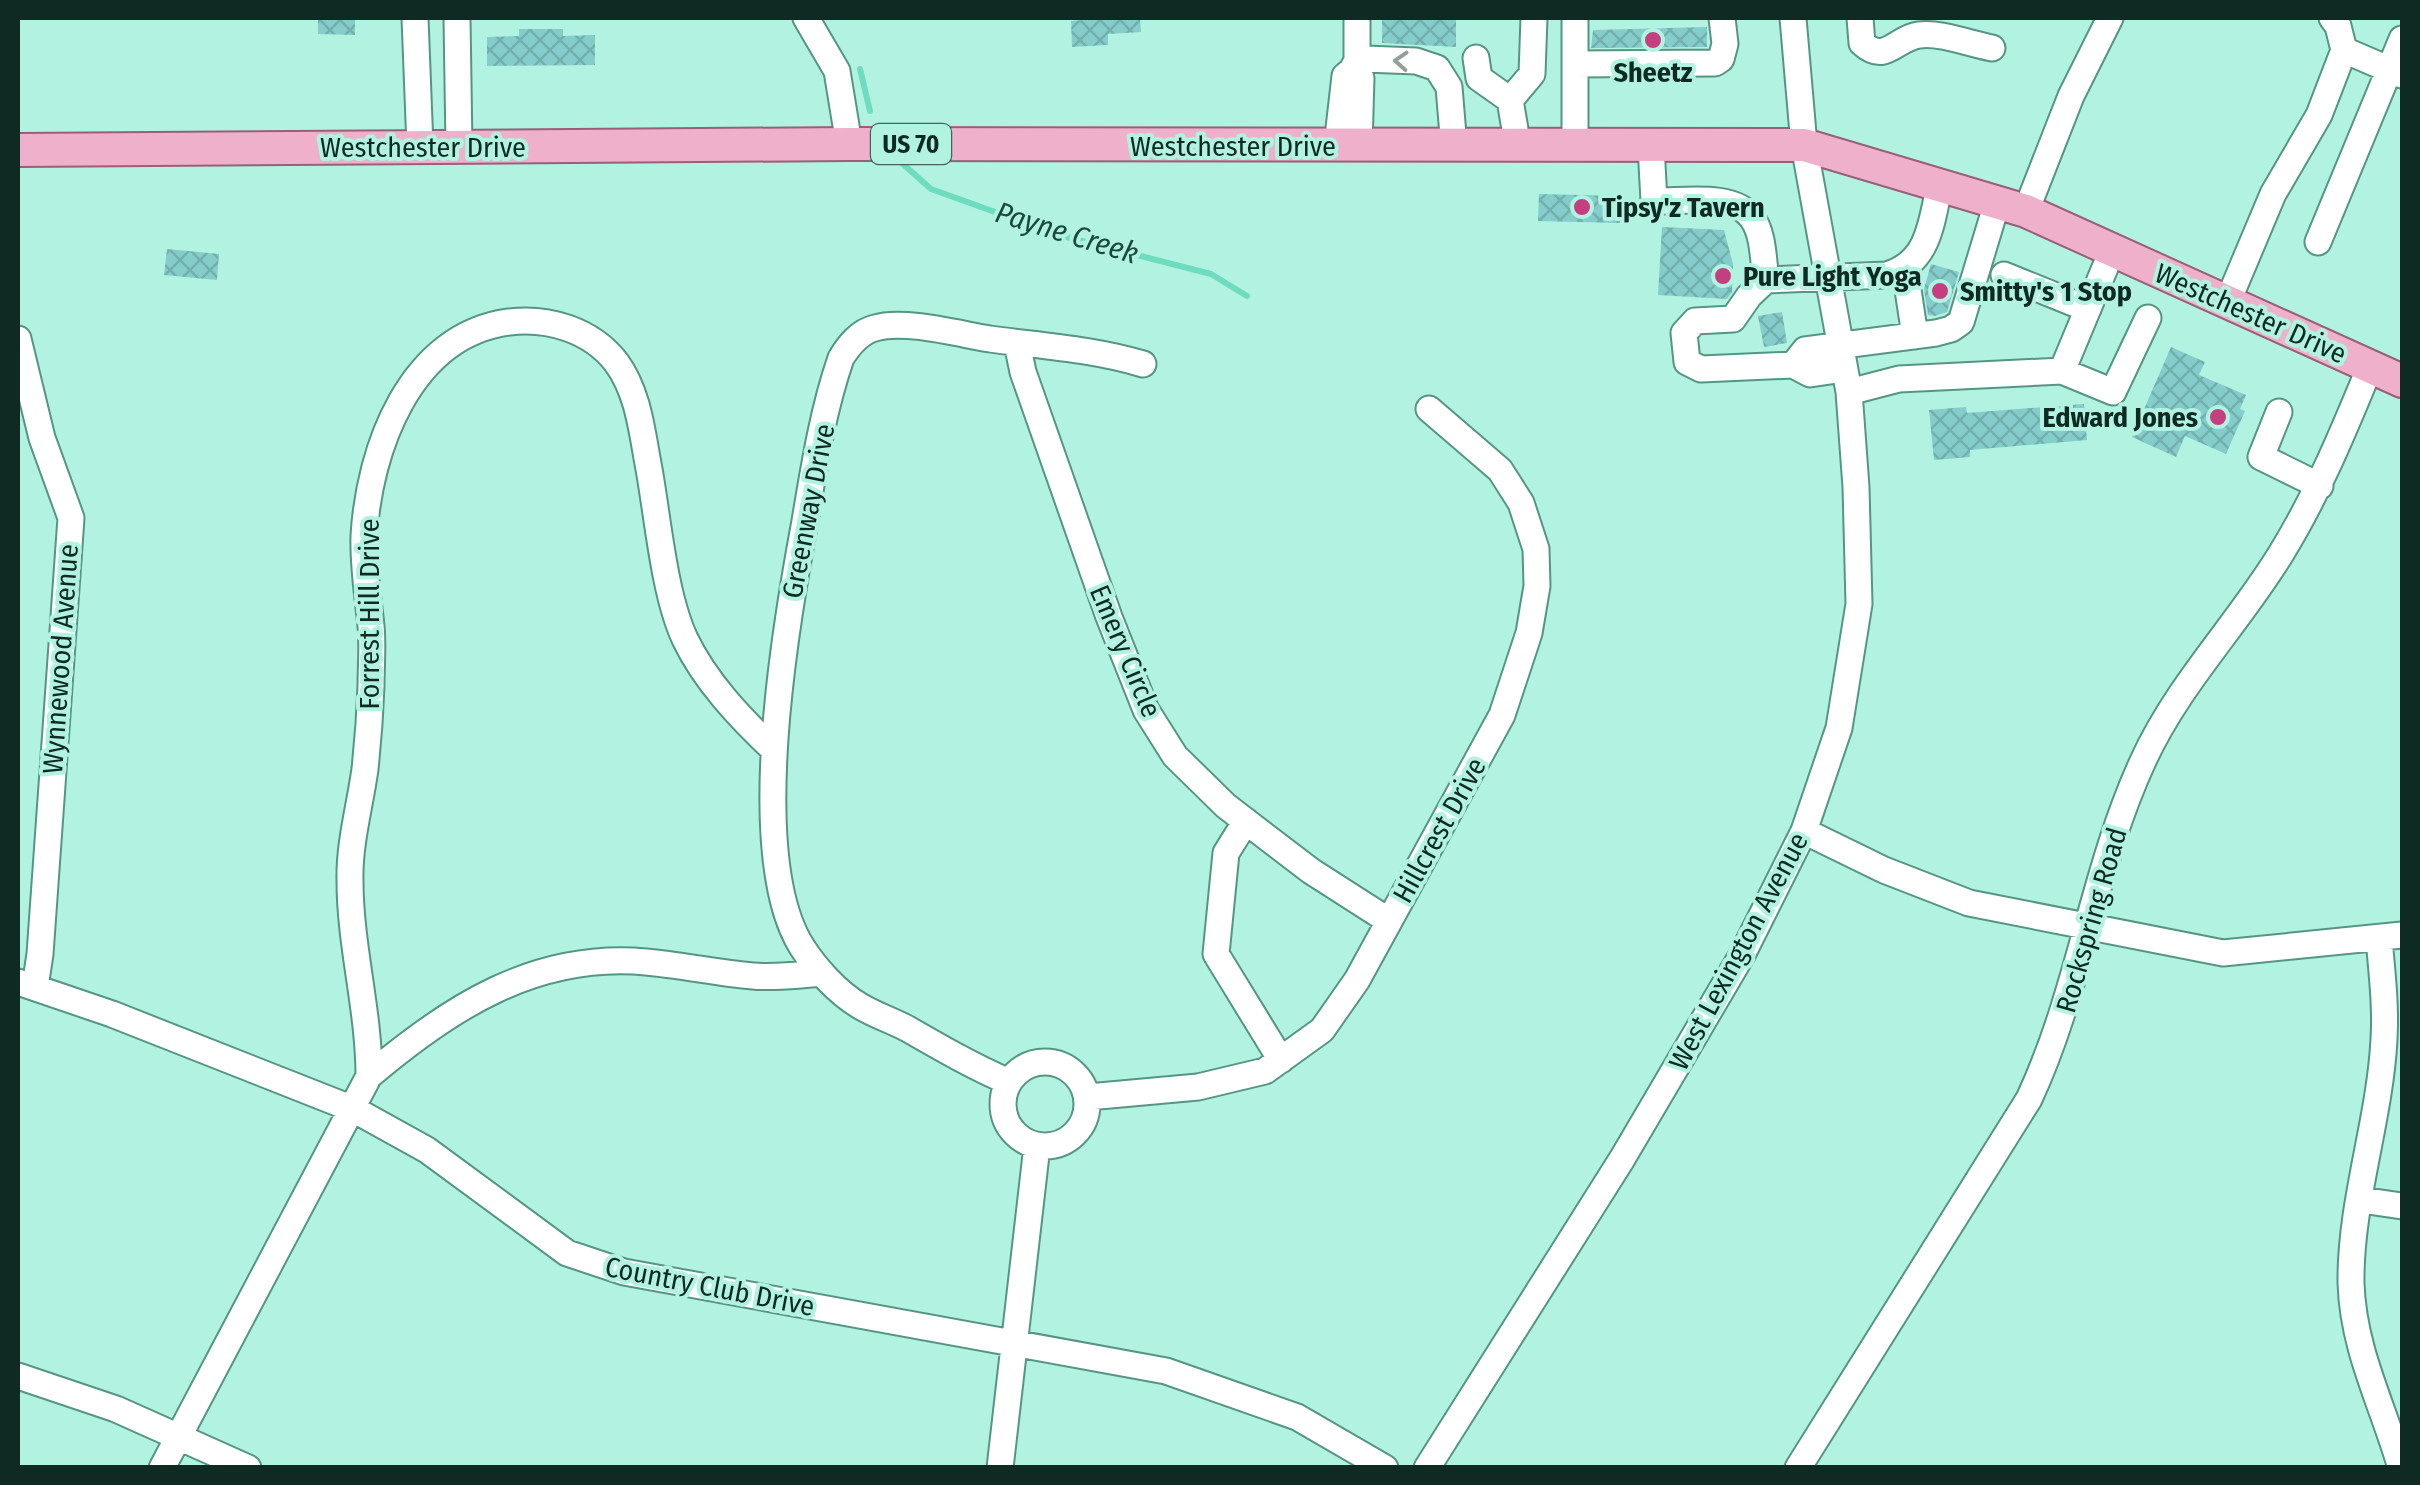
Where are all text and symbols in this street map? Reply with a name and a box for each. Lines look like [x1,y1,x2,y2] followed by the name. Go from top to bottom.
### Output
[1642,29,1664,51] marker: Sheetz
[1393,50,1409,72] one-way arrow
[1613,56,1693,89] place label: Sheetz
[871,124,951,164] road number: US 70
[1130,130,1336,163] street label: Westchester Drive
[320,131,526,164] street label: Westchester Drive
[1602,191,1765,224] place label: Tipsy'z Tavern
[991,194,1143,272] water label: Payne Creek
[1571,196,1593,218] marker: Tipsy'z Tavern
[2150,256,2352,370] street label: Westchester Drive
[1743,260,1922,293] place label: Pure Light Yoga
[1712,265,1734,287] marker: Pure Light Yoga
[1960,275,2132,308] place label: Smitty's 1 Stop
[1929,280,1951,302] marker: Smitty's 1 Stop
[2043,401,2198,434] place label: Edward Jones
[2207,406,2229,428] marker: Edward Jones
[775,421,842,601] street label: Greenway Drive
[353,519,386,709] street label: Forrest Hill Drive
[36,543,85,775] street label: Wynnewood Avenue
[1083,580,1168,722] street label: Emery Circle
[1386,752,1493,908] street label: Hillcrest Drive
[2049,824,2134,1016] street label: Rockspring Road
[1662,827,1815,1075] street label: West Lexington Avenue
[602,1250,817,1323] street label: Country Club Drive

